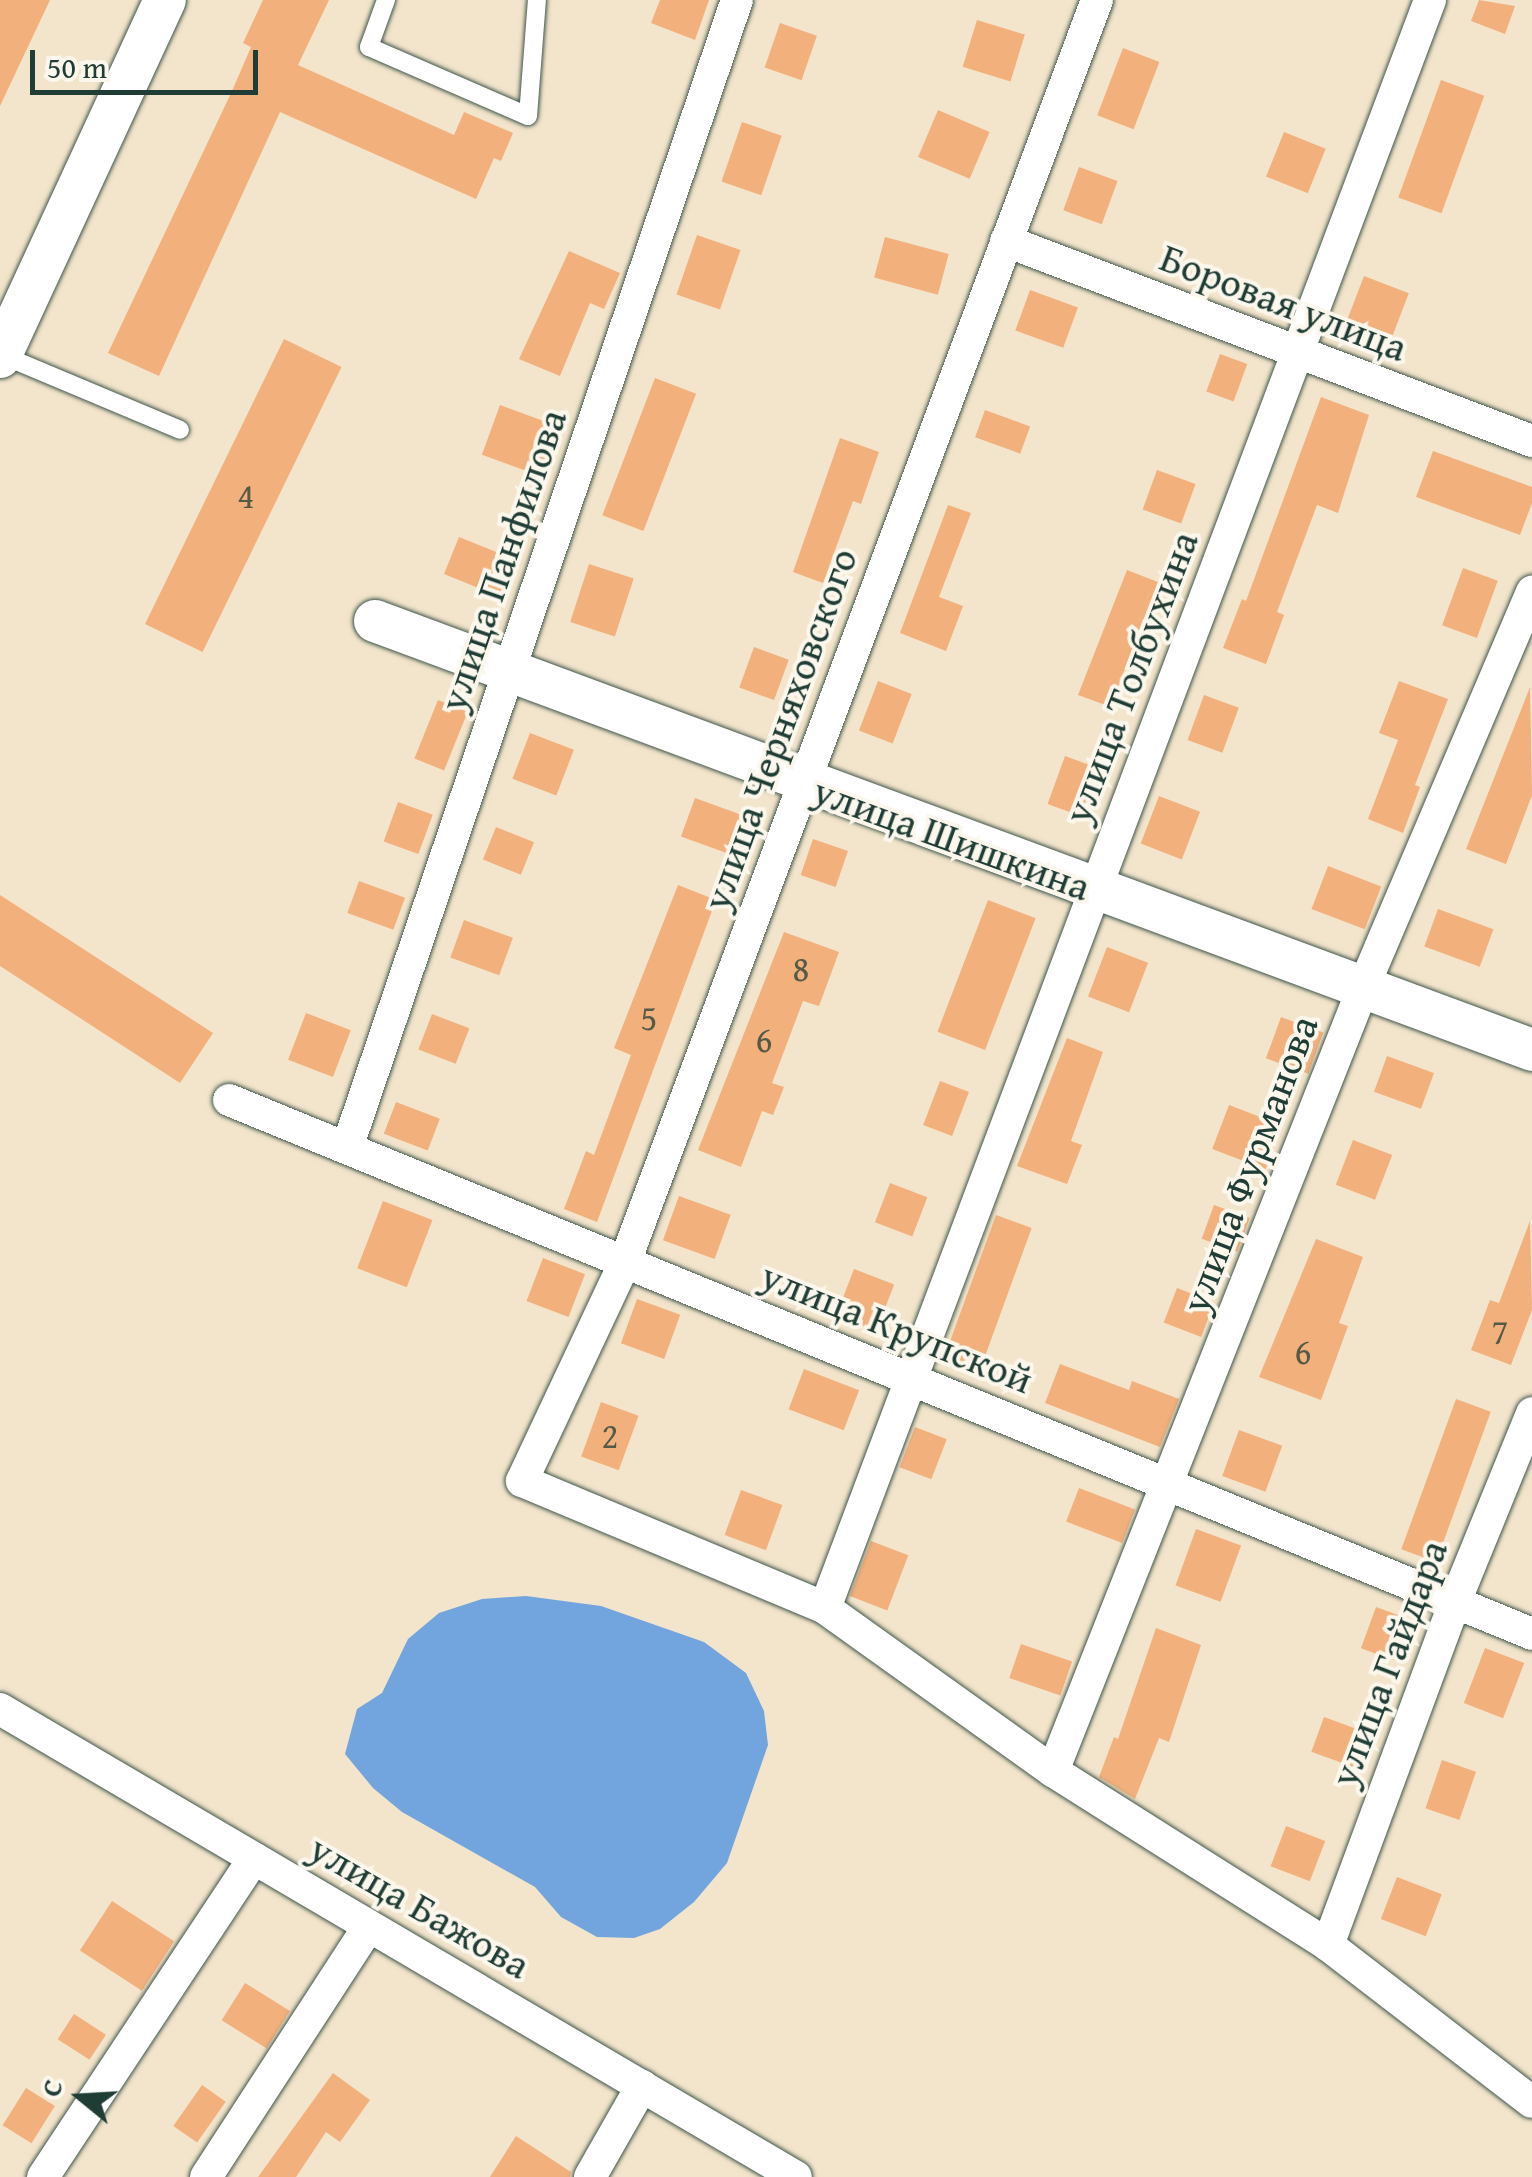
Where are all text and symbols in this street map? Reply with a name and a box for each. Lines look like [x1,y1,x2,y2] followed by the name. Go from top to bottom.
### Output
[35,30,262,92] scale bar
[47,45,107,89] text: 50 m
[1154,233,1414,371] street label: Боровая улица
[428,403,576,717] street label: улица Панфилова
[238,475,254,517] house number: 4
[1052,524,1208,830] street label: улица Толбухина
[691,541,867,917] street label: улица Черняховского
[807,766,1097,910] street label: улица Шишкина
[793,948,809,990] house number: 8
[641,997,657,1039] house number: 5
[1170,1009,1328,1319] street label: улица Фурманова
[756,1019,772,1061] house number: 6
[754,1251,1040,1403] street label: улица Крупской
[1492,1311,1508,1353] house number: 7
[1295,1331,1311,1373] house number: 6
[602,1415,618,1457] house number: 2
[1319,1533,1457,1793] street label: улица Гайдара
[301,1824,539,1988] street label: улица Бажова
[30,2047,130,2147] north arrow
[29,2074,73,2101] text: С

